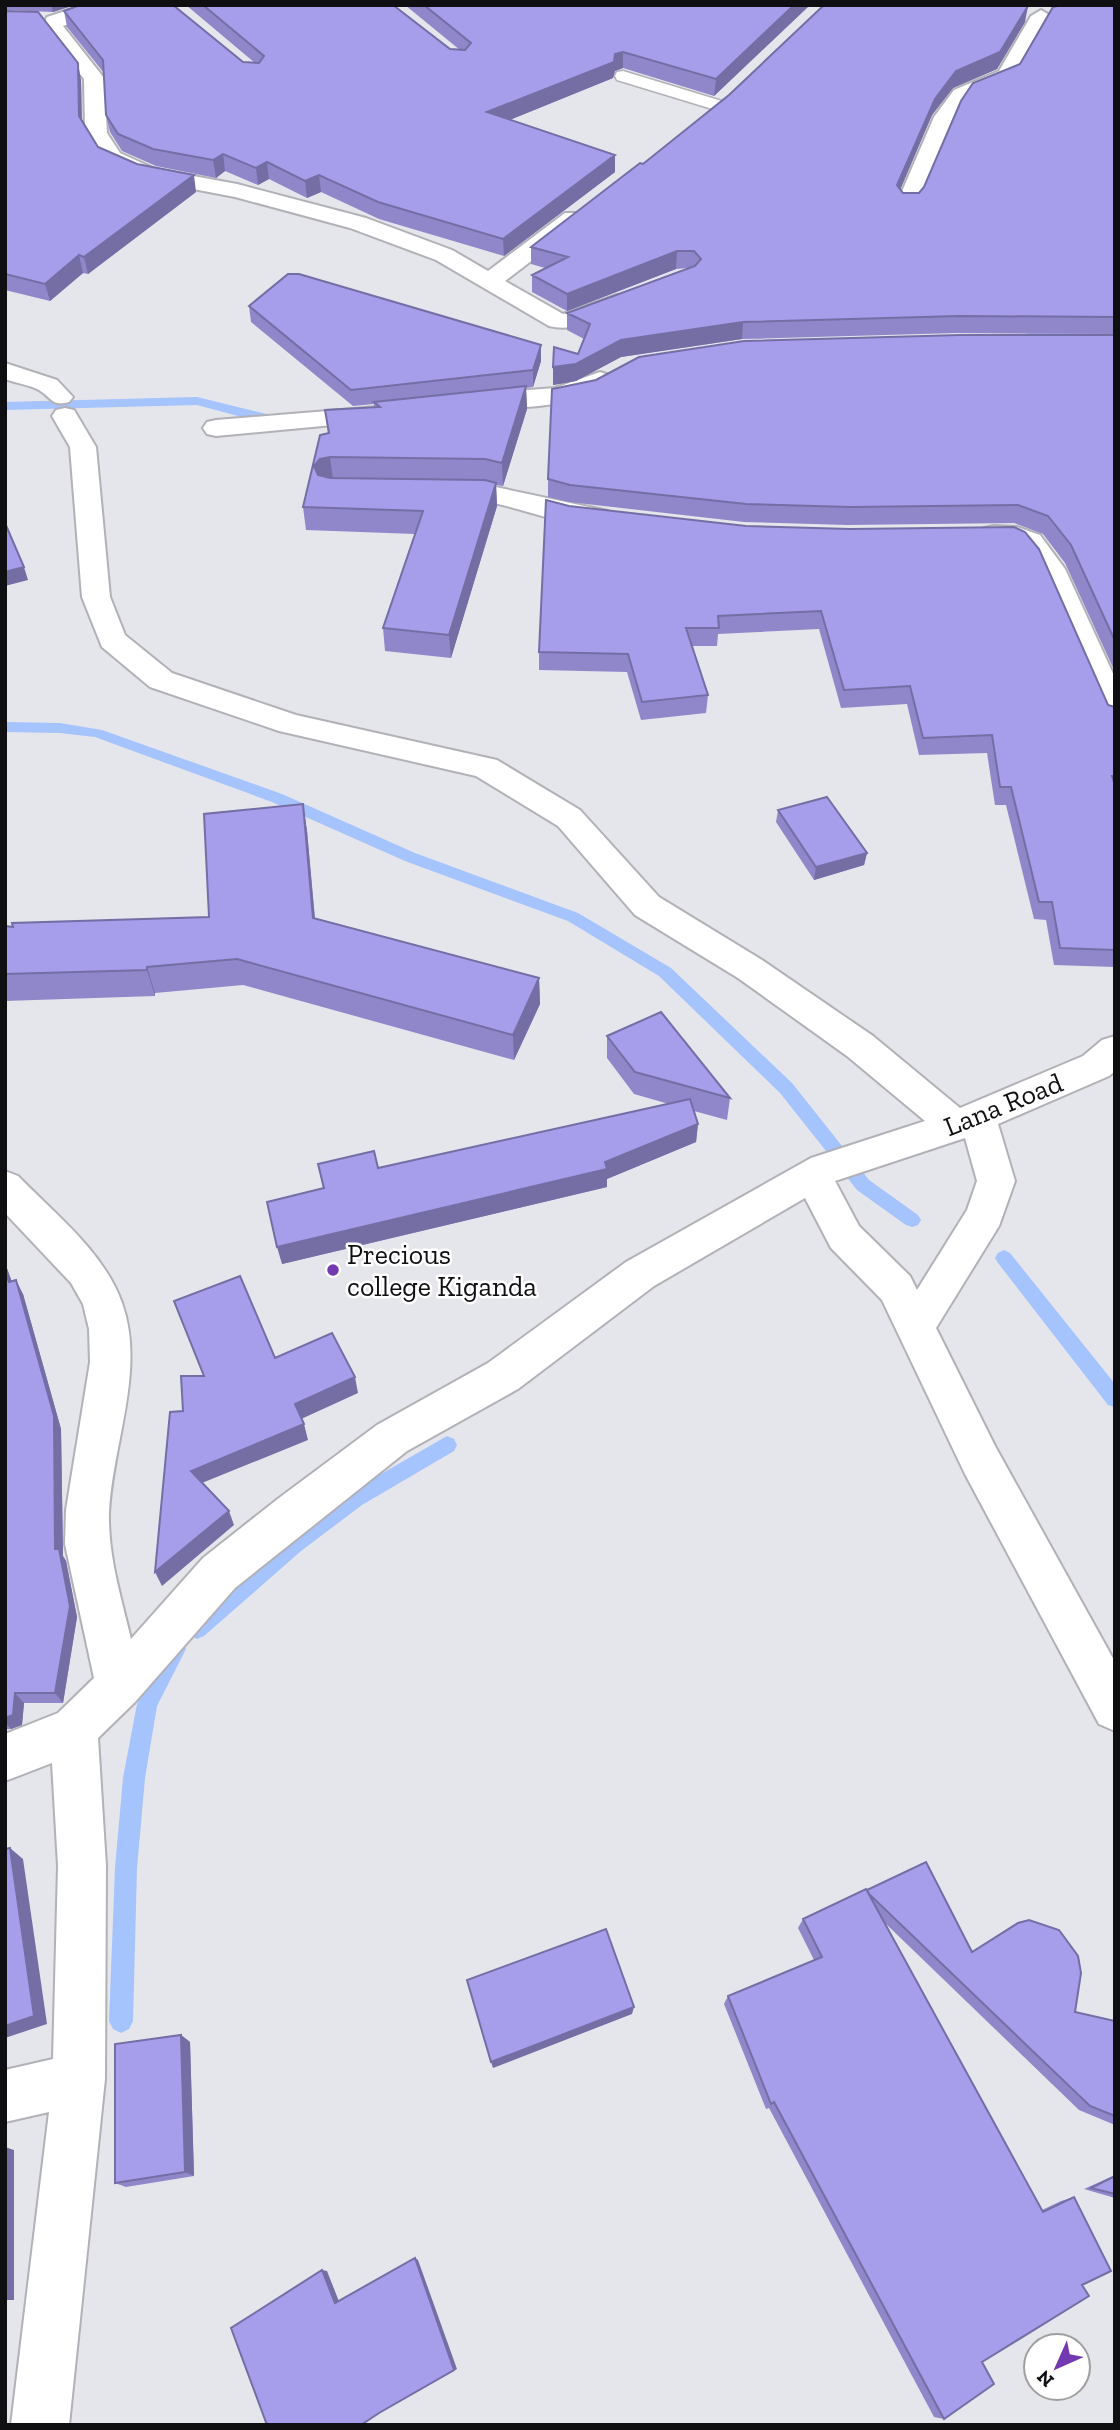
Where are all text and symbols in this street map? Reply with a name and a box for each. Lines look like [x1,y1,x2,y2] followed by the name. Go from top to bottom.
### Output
[939,1066,1067,1143] street label: Lana Road
[347,1238,537,1303] place label: Precious college Kiganda
[325,1262,341,1278] marker: Precious college Kiganda
[1022,2332,1092,2402] north arrow
[1032,2365,1059,2392] text: N

